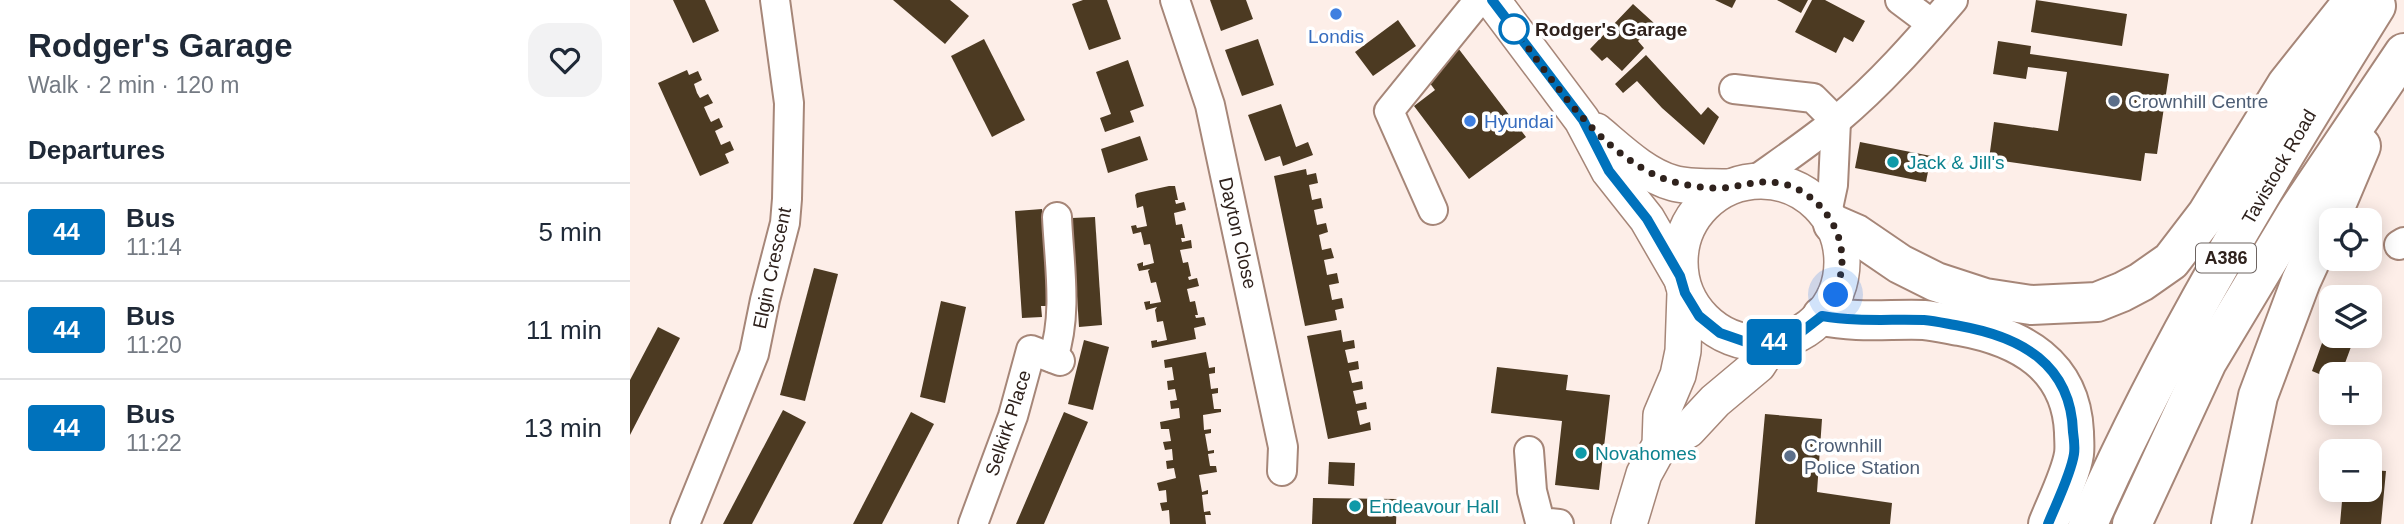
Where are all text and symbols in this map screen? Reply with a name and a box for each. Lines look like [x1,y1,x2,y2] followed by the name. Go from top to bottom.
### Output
[1328,6,1344,22] marker: Londis
[1499,14,1529,44] marker: Rodger's Garage
[1535,19,1687,40] place label: Rodger's Garage
[528,23,602,97] button: heart
[1308,26,1364,47] place label: Londis
[28,27,293,64] text: Rodger's Garage
[28,72,239,98] text: Walk · 2 min · 120 m
[2128,91,2268,112] place label: Crownhill Centre
[2106,93,2122,109] marker: Crownhill Centre
[2238,106,2320,228] street label: Tavistock Road
[1484,111,1554,132] place label: Hyundai
[1462,113,1478,129] marker: Hyundai
[28,135,165,165] text: Departures
[1907,152,2005,173] place label: Jack & Jill's
[1885,154,1901,170] marker: Jack & Jill's
[1215,175,1261,291] street label: Dayton Close
[126,203,175,233] text: Bus
[749,205,795,331] street label: Elgin Crescent
[2319,208,2382,502] map controls
[2319,208,2382,271] button: locate
[538,217,602,247] text: 5 min
[53,218,80,245] text: 44
[126,234,182,260] text: 11:14
[2196,244,2256,272] road number: A386
[1818,277,1853,312] your location
[2319,285,2382,348] button: layers
[126,301,175,331] text: Bus
[526,315,602,345] text: 11 min
[53,316,80,343] text: 44
[1742,319,1806,365] line badge: 44
[1761,328,1787,355] text: 44
[126,332,182,358] text: 11:20
[2319,362,2382,425] button: +
[981,368,1035,478] street label: Selkirk Place
[126,399,175,429] text: Bus
[524,413,602,443] text: 13 min
[53,414,80,441] text: 44
[126,430,182,456] text: 11:22
[1804,435,1920,478] place label: Crownhill Police Station
[2319,439,2382,502] button: −
[1595,443,1696,464] place label: Novahomes
[1573,445,1589,461] marker: Novahomes
[1782,448,1798,464] marker: Crownhill Police Station
[1369,496,1499,517] place label: Endeavour Hall
[1347,498,1363,514] marker: Endeavour Hall

